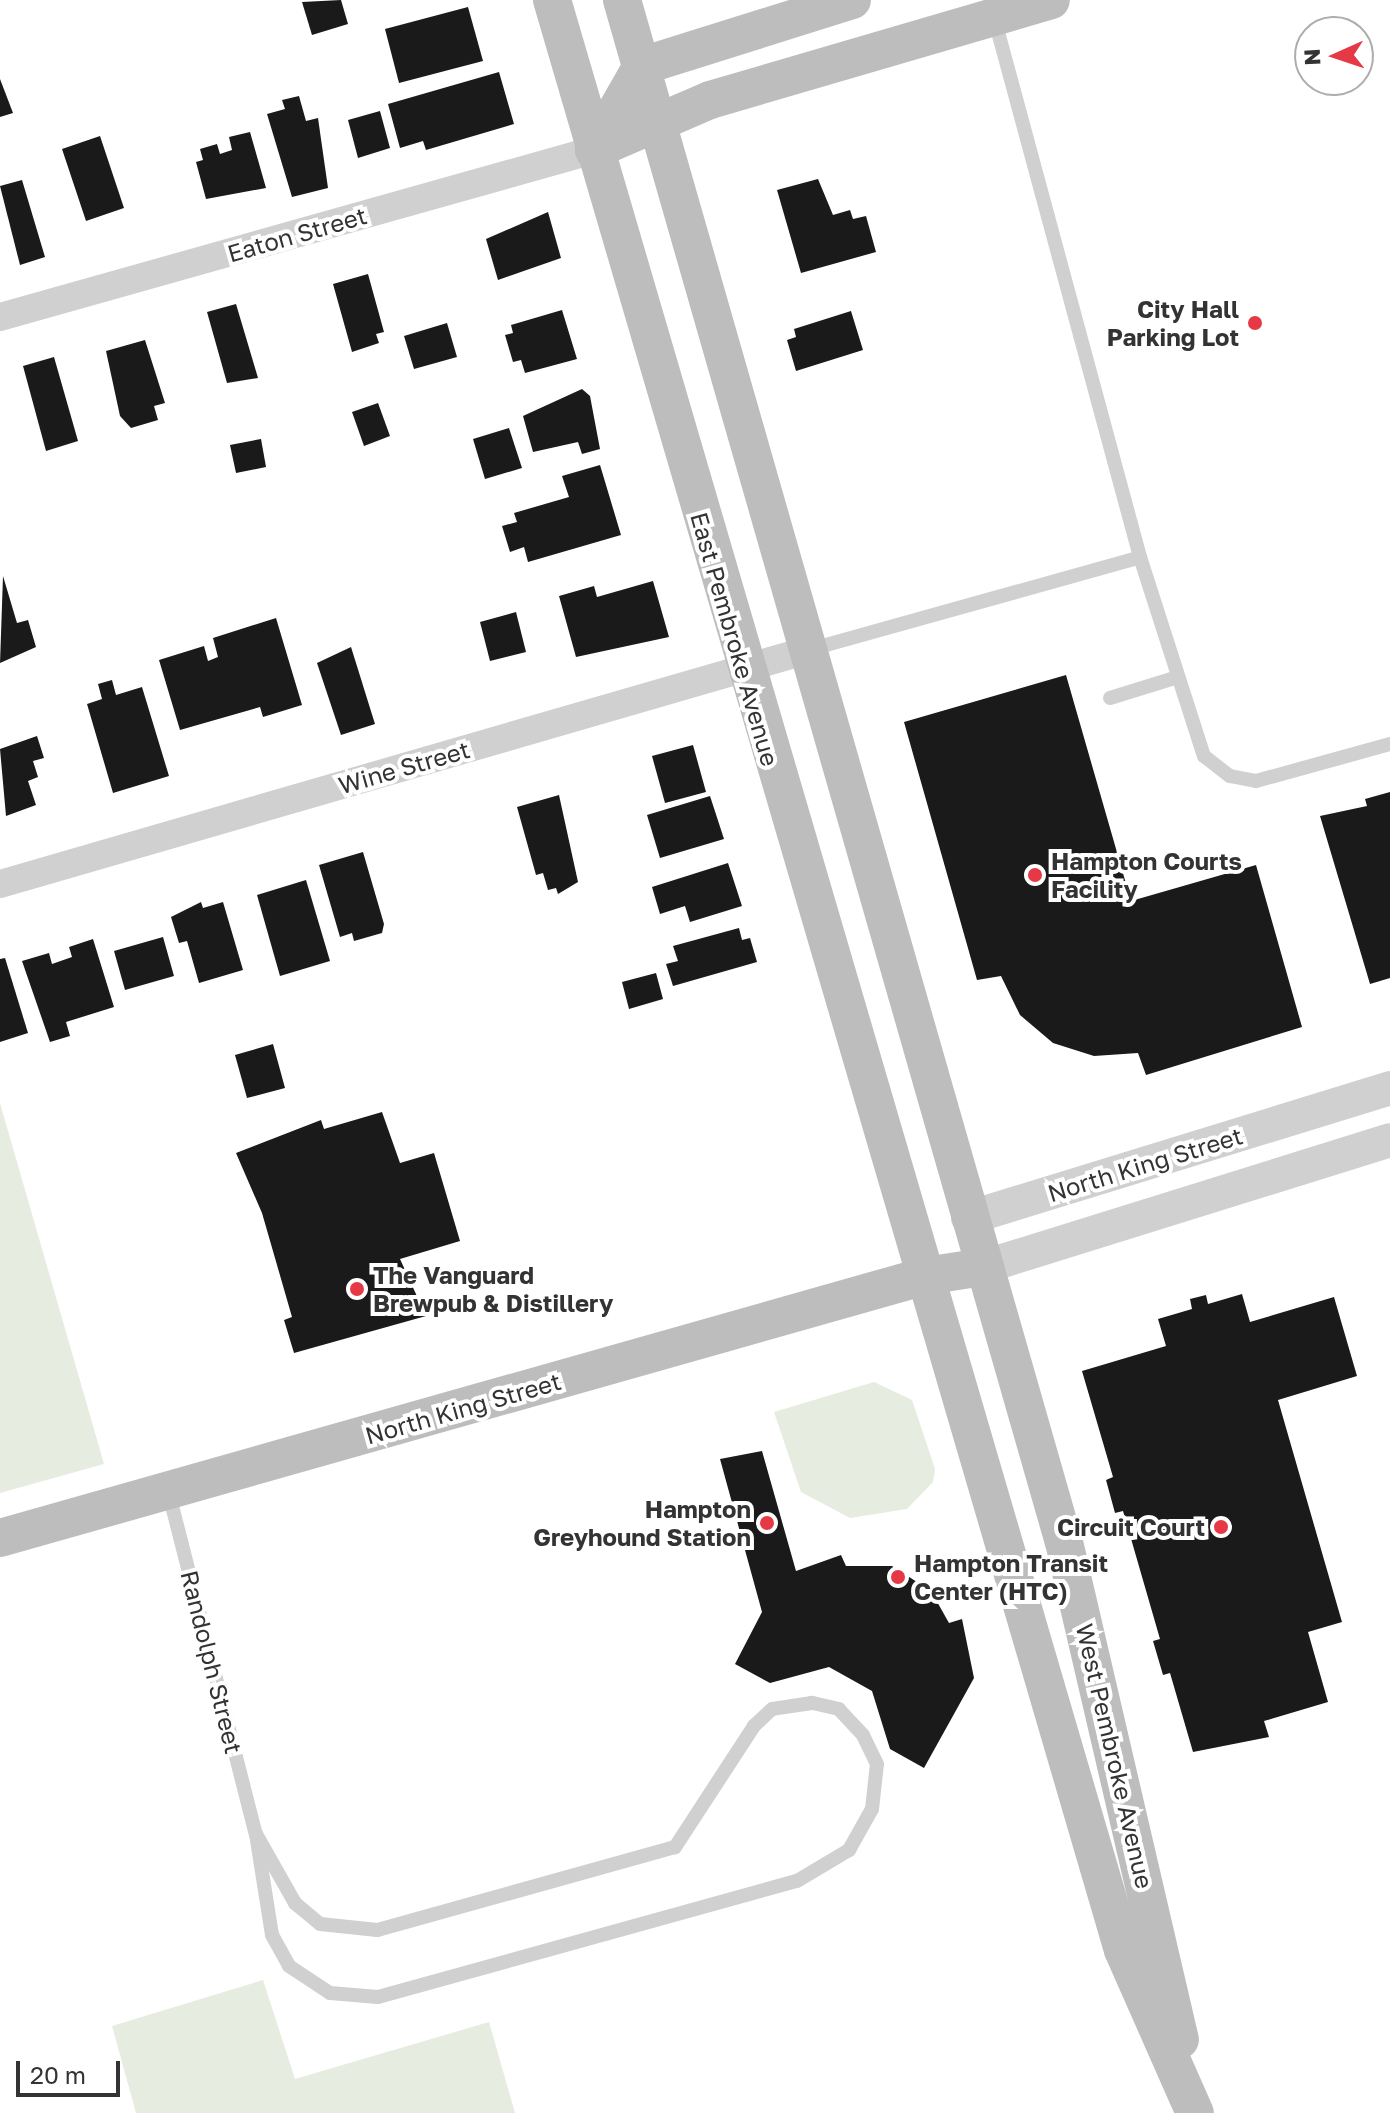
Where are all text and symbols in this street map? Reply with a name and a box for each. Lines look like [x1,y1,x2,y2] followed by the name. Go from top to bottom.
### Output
[1294,16,1374,96] north arrow
[1298,48,1325,66] text: N
[224,200,370,268] street label: Eaton Street
[1107,295,1239,351] place label: City Hall Parking Lot
[1246,314,1264,332] marker: City Hall Parking Lot
[685,509,785,769] street label: East Pembroke Avenue
[335,735,473,799] street label: Wine Street
[1051,847,1242,903] place label: Hampton Courts Facility
[1026,866,1044,884] marker: Hampton Courts Facility
[1044,1121,1246,1207] street label: North King Street
[373,1261,613,1317] place label: The Vanguard Brewpub & Distillery
[348,1280,366,1298] marker: The Vanguard Brewpub & Distillery
[362,1366,564,1450] street label: North King Street
[533,1495,751,1551] place label: Hampton Greyhound Station
[1057,1513,1205,1541] place label: Circuit Court
[758,1514,776,1532] marker: Hampton Greyhound Station
[1212,1518,1230,1536] marker: Circuit Court
[914,1549,1108,1605] place label: Hampton Transit Center (HTC)
[175,1567,249,1757] street label: Randolph Street
[889,1568,907,1586] marker: Hampton Transit Center (HTC)
[1070,1621,1160,1891] street label: West Pembroke Avenue
[20,2045,124,2095] scale bar
[30,2060,86,2089] text: 20 m

